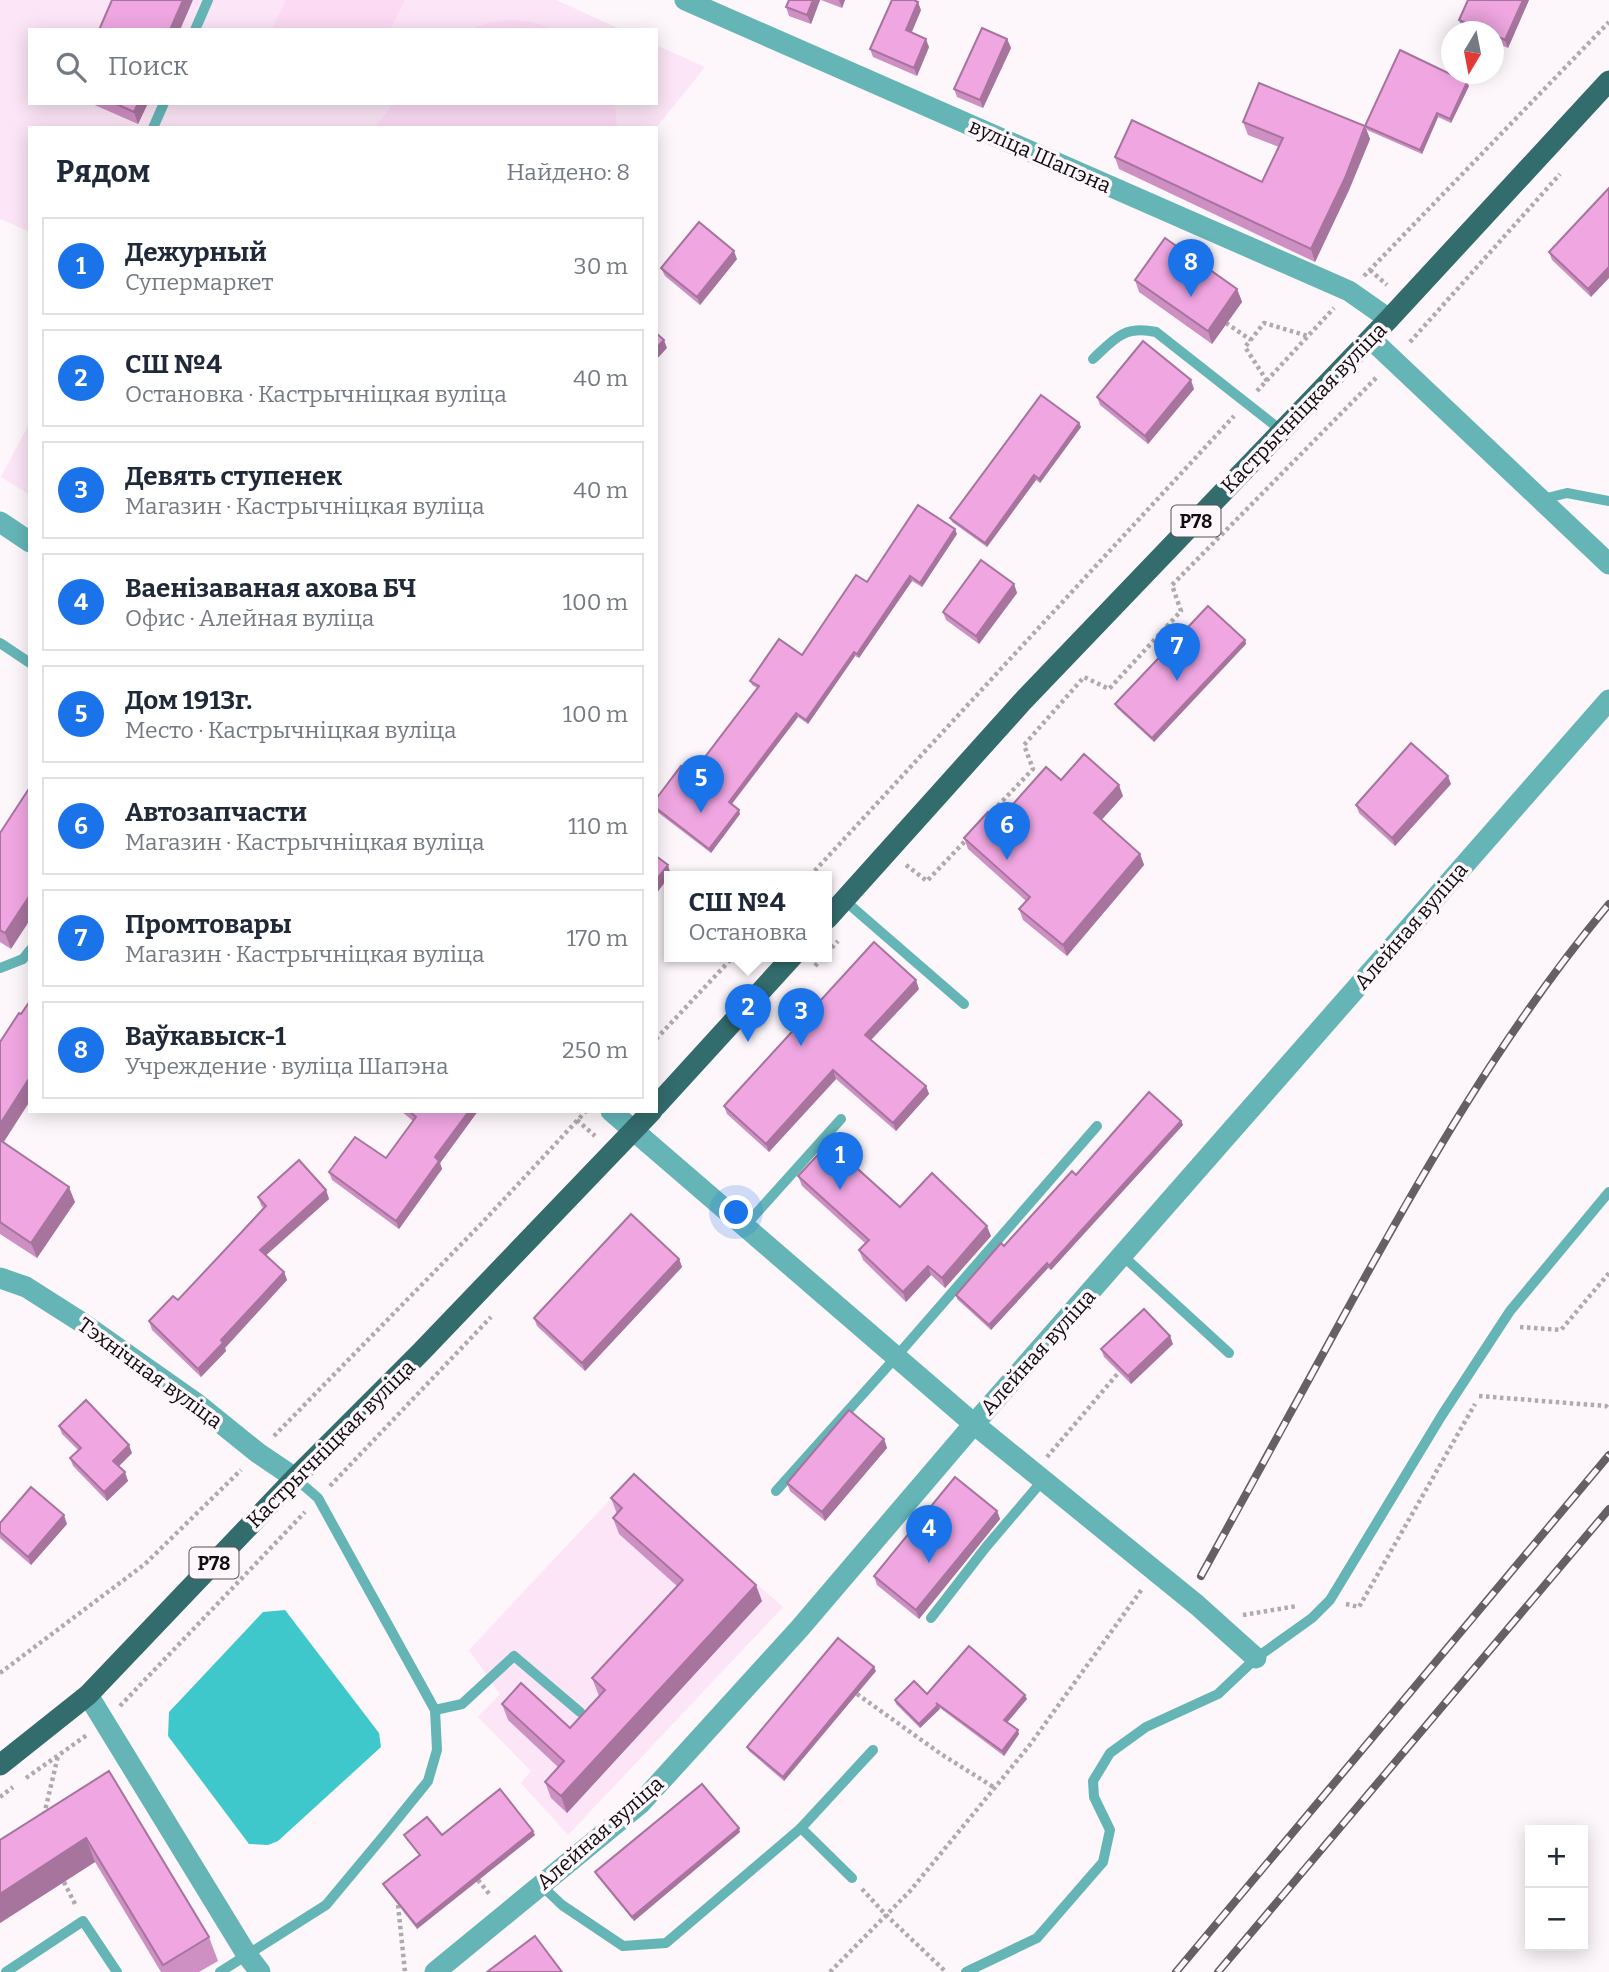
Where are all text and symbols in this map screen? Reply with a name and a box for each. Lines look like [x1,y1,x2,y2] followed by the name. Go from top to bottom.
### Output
[1441,21,1504,84] north arrow
[28,28,658,105] search box
[52,48,90,86] icon: search
[108,51,188,82] text: Поиск
[965,113,1116,199] street label: вуліца Шапэна
[56,154,150,190] text: Рядом
[506,158,630,186] text: Найдено: 8
[125,237,267,268] text: Дежурный
[1168,239,1214,297] pin: 8
[76,252,86,280] text: 1
[574,252,628,280] text: 30 m
[125,268,273,296] text: Супермаркет
[1216,317,1393,499] street label: Кастрычніцкая вуліца
[125,349,222,380] text: СШ №4
[75,364,87,392] text: 2
[573,364,628,392] text: 40 m
[125,380,507,408] text: Остановка · Кастрычніцкая вуліца
[125,461,342,492] text: Девять ступенек
[74,476,88,504] text: 3
[573,476,628,504] text: 40 m
[125,492,485,520] text: Магазин · Кастрычніцкая вуліца
[1172,506,1220,536] road number: Р78
[125,573,416,604] text: Ваенізаваная ахова БЧ
[74,588,88,616] text: 4
[563,588,628,616] text: 100 m
[125,604,374,632] text: Офис · Алейная вуліца
[1154,623,1200,681] pin: 7
[125,685,252,716] text: Дом 1913г.
[75,700,87,728] text: 5
[563,700,628,728] text: 100 m
[125,716,457,744] text: Место · Кастрычніцкая вуліца
[678,755,724,813] pin: 5
[125,797,307,828] text: Автозапчасти
[984,802,1030,860] pin: 6
[74,812,88,840] text: 6
[568,812,628,840] text: 110 m
[125,828,485,856] text: Магазин · Кастрычніцкая вуліца
[1349,857,1474,995] street label: Алейная вуліца
[664,871,832,962] popup
[689,887,786,918] text: СШ №4
[125,909,292,940] text: Промтовары
[689,918,807,946] text: Остановка
[75,924,87,952] text: 7
[566,924,628,952] text: 170 m
[125,940,485,968] text: Магазин · Кастрычніцкая вуліца
[725,984,771,1042] pin: 2
[778,988,824,1046] pin: 3
[125,1021,286,1052] text: Ваўкавыск-1
[74,1036,88,1064] text: 8
[562,1036,628,1064] text: 250 m
[125,1052,449,1080] text: Учреждение · вуліца Шапэна
[817,1132,863,1190] pin: 1
[719,1195,753,1229] your location
[975,1283,1102,1420] street label: Алейная вуліца
[72,1312,228,1435] street label: Тэхнічная вуліца
[241,1354,421,1534] street label: Кастрычніцкая вуліца
[906,1505,952,1563] pin: 4
[190,1548,238,1578] road number: Р78
[531,1770,669,1895] street label: Алейная вуліца
[1525,1825,1588,1951] map controls
[1525,1825,1588,1888] button: +
[1525,1888,1588,1951] button: −

